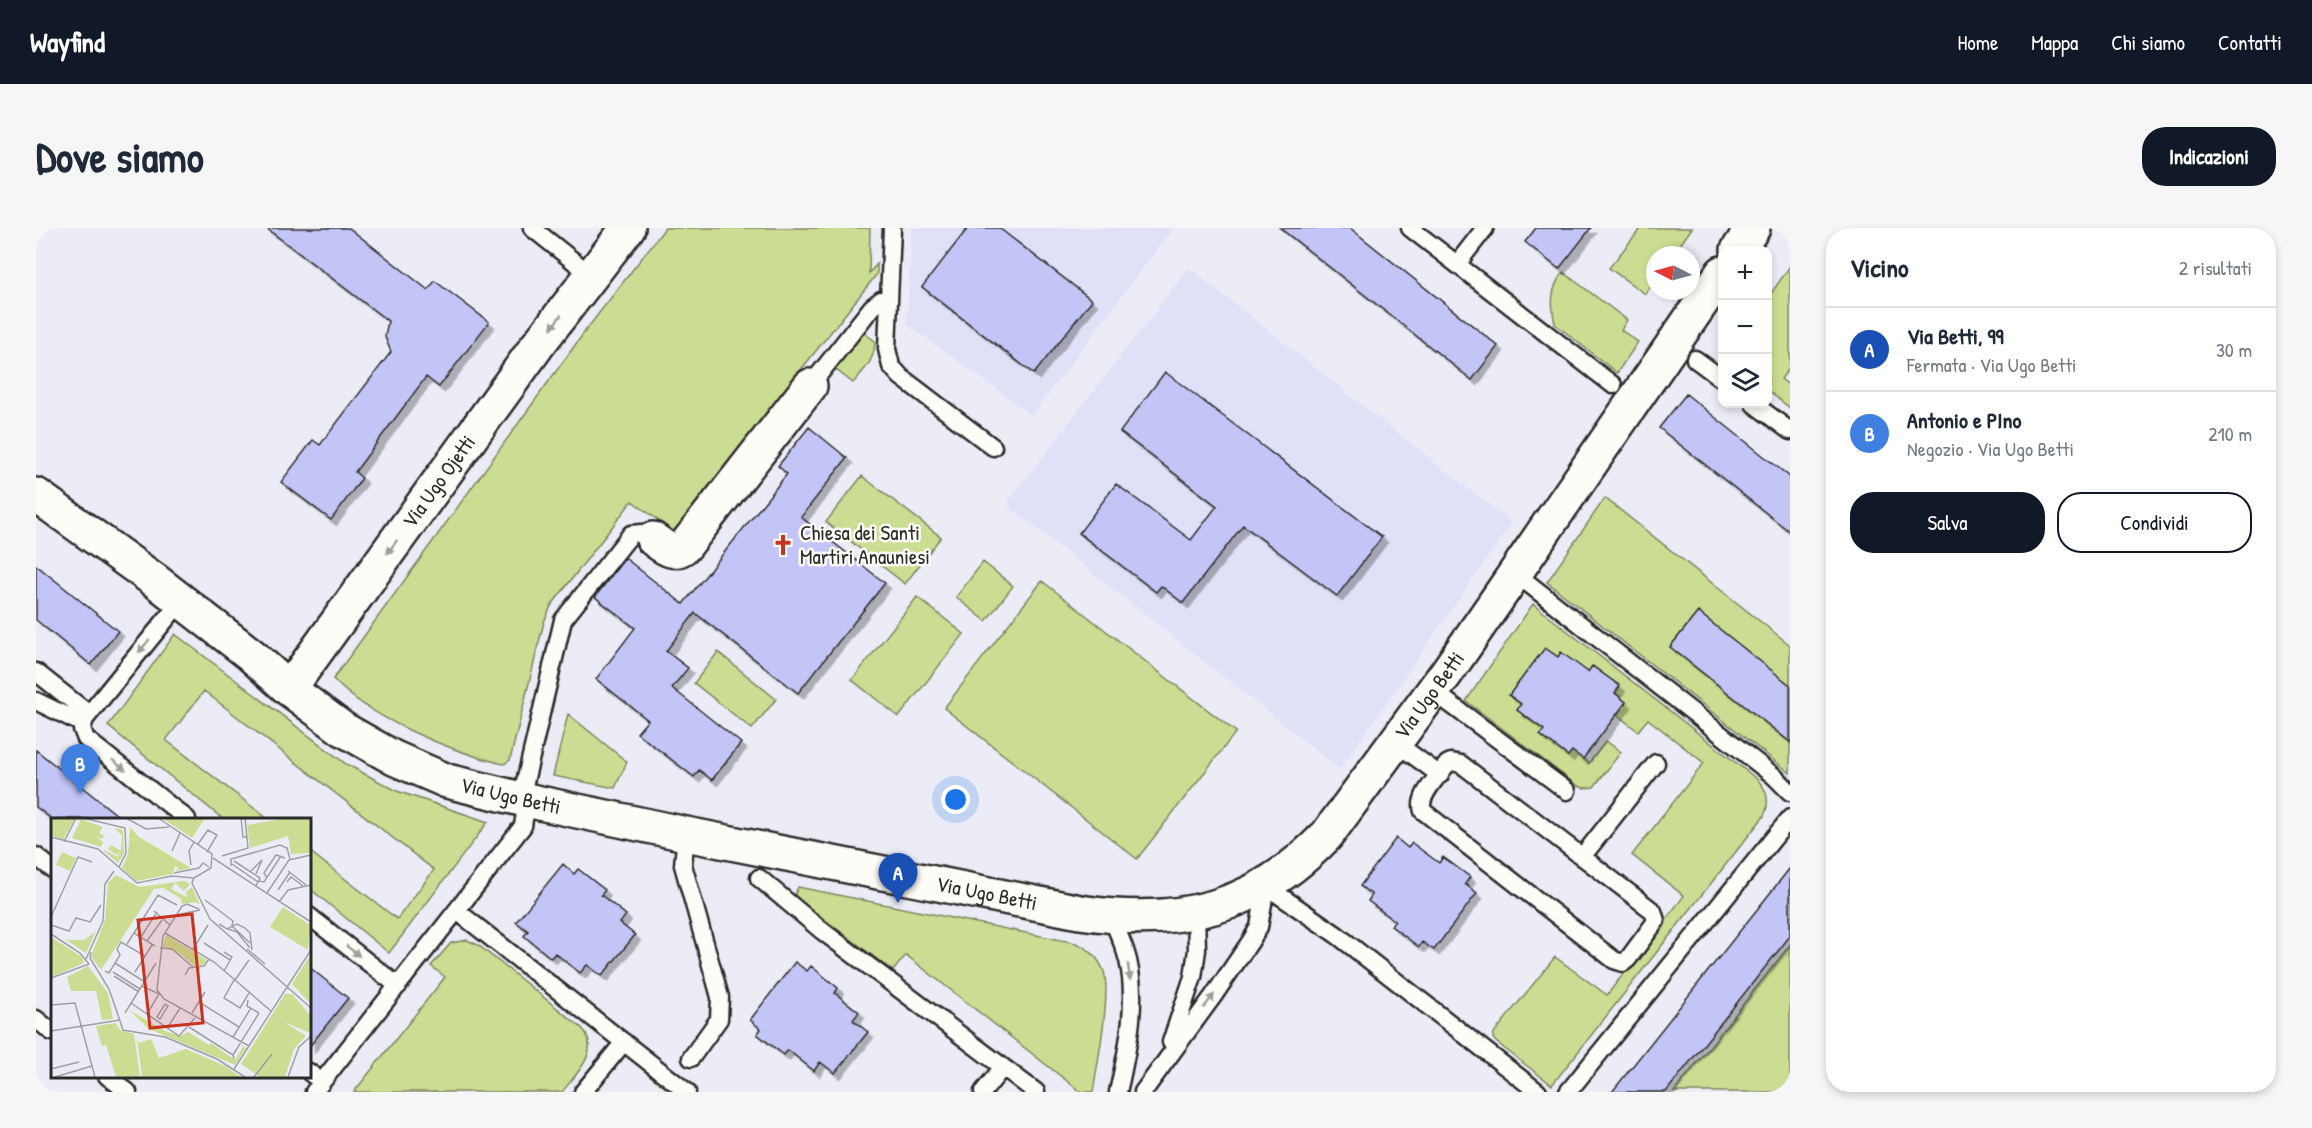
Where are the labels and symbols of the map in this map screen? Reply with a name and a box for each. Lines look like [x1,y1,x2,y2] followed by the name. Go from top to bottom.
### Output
[1646,246,1700,300] north arrow
[550,313,562,329] one-way arrow
[395,429,482,534] street label: Via Ugo Ojetti
[800,518,930,571] place label: Chiesa dei Santi Martiri Anauniesi
[771,533,795,557] church icon: Chiesa dei Santi Martiri Anauniesi
[386,539,398,555] one-way arrow
[137,638,150,654] one-way arrow
[1387,646,1471,745] street label: Via Ugo Betti
[60,744,99,794] pin: B
[111,759,127,772] one-way arrow
[458,770,563,821] street label: Via Ugo Betti
[941,785,970,814] your location
[51,818,310,1077] inset map
[878,854,918,903] pin: A
[934,869,1040,917] street label: Via Ugo Betti
[345,945,361,958] one-way arrow
[1124,962,1133,981] one-way arrow
[1203,994,1215,1010] one-way arrow

